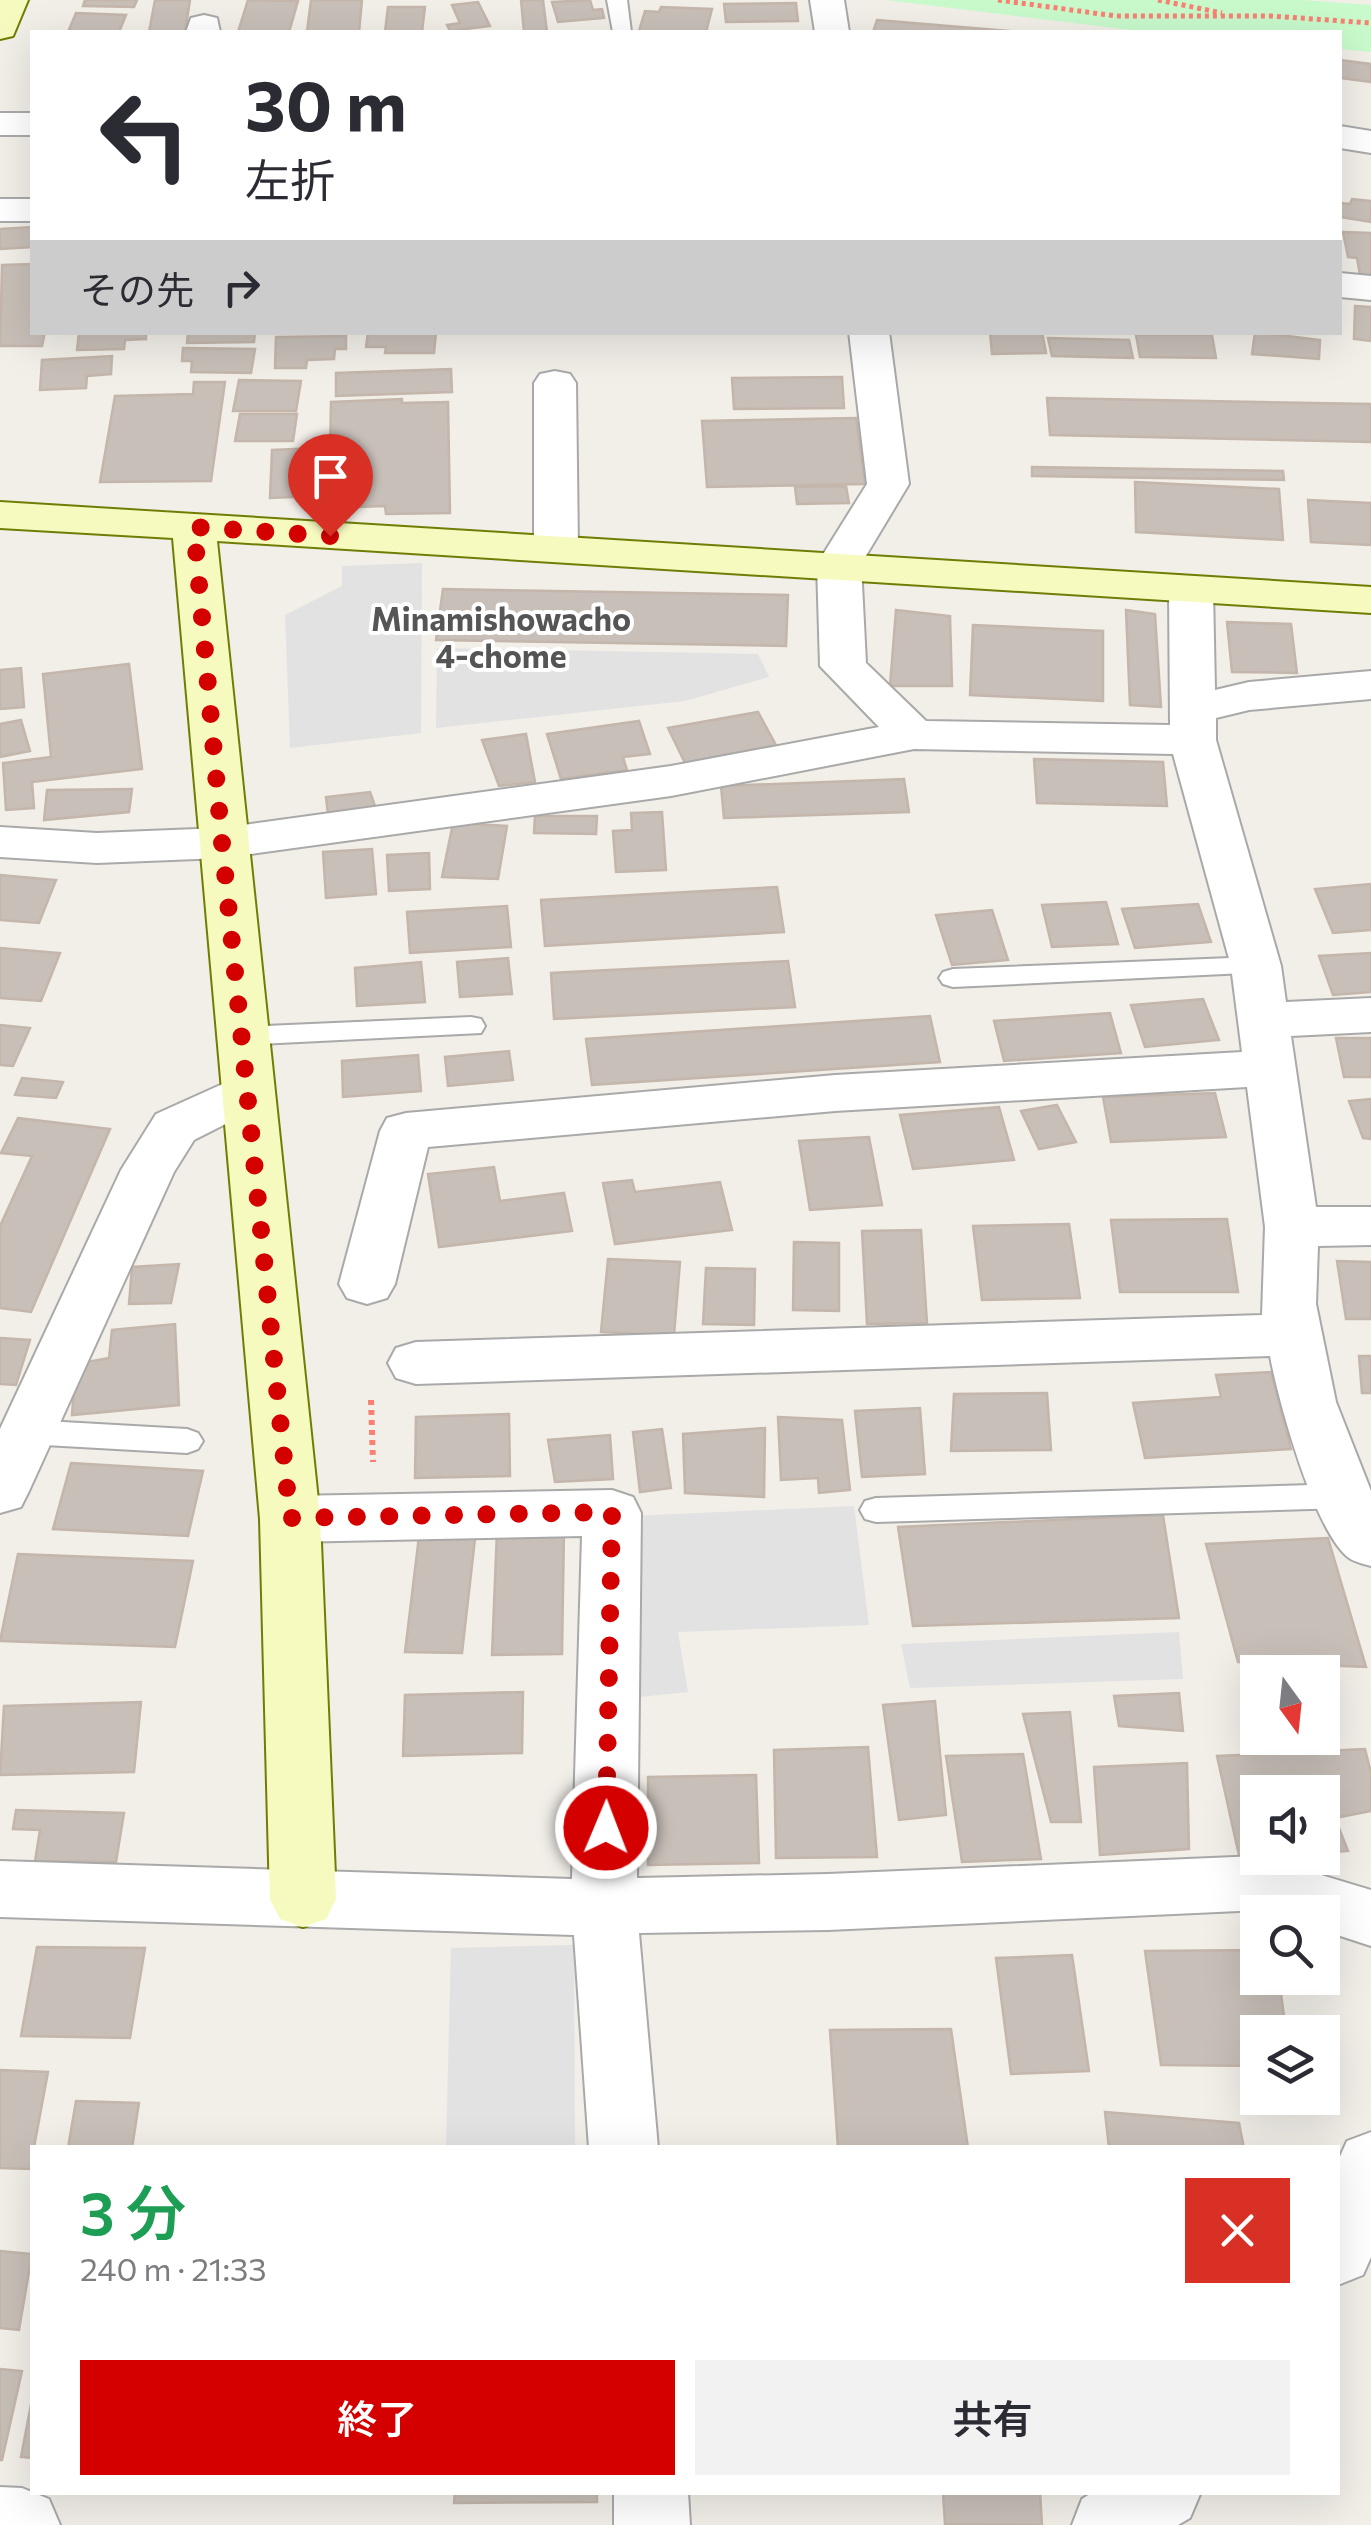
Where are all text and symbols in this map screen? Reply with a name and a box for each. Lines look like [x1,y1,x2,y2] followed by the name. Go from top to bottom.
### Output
[245,60,407,145] text: 30 m
[80,70,210,200] icon: left
[245,151,335,206] text: 左折
[214,260,269,315] icon: right
[80,265,194,312] text: その先
[288,434,373,537] pin
[303,449,358,504] icon: arrive
[371,598,631,675] district label: Minamishowacho 4-chome
[1240,1655,1340,1755] north arrow
[1240,1655,1340,2115] map controls
[1240,1775,1340,1875] button: sound
[554,1776,658,1880] position arrow
[1240,1895,1340,1995] button: search
[1240,2015,1340,2115] button: layers
[80,2174,186,2247] text: 3 分
[1185,2178,1290,2283] button: close
[80,2248,267,2288] text: 240 m · 21:33
[80,2360,675,2475] button: 終了
[695,2360,1290,2475] button: 共有

